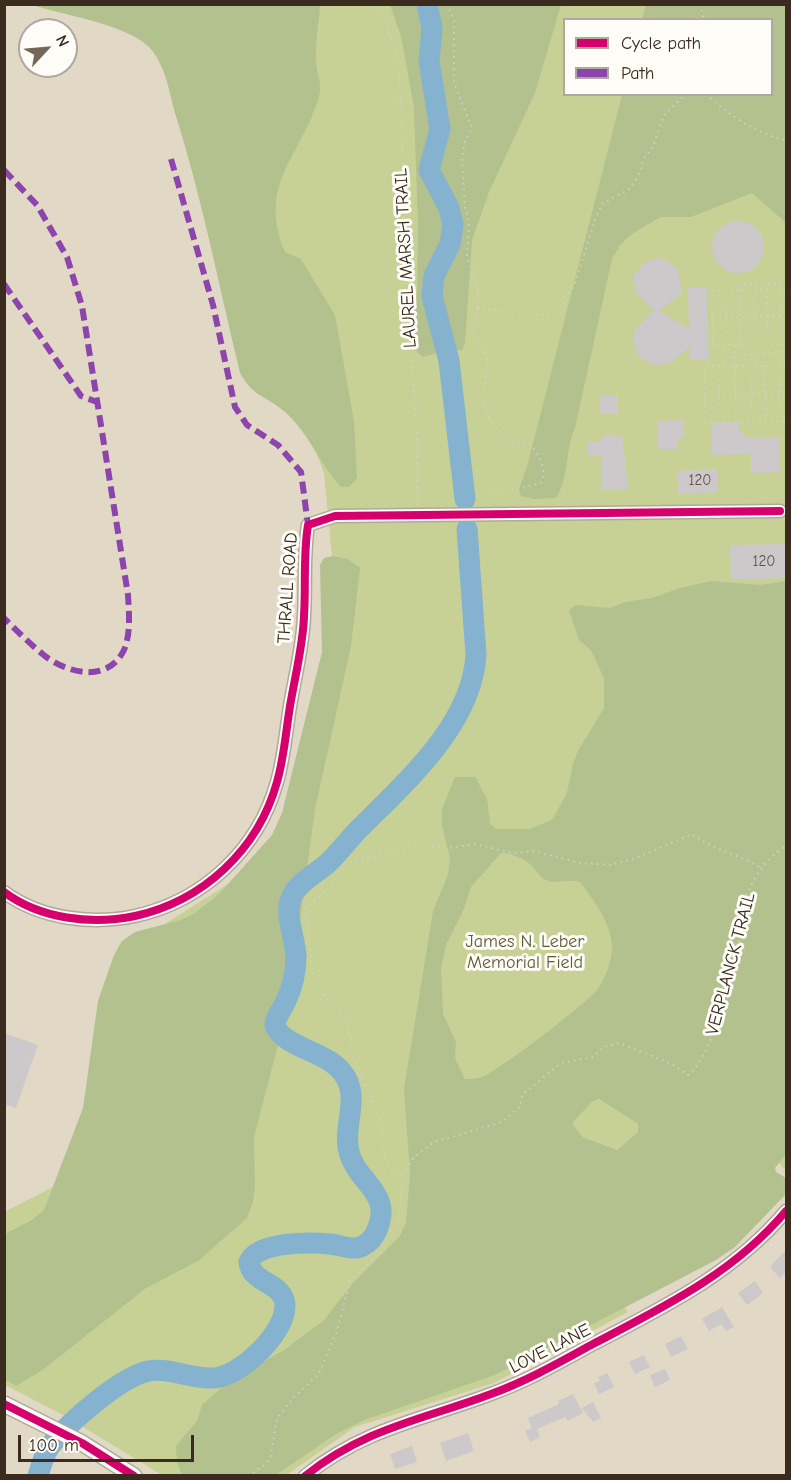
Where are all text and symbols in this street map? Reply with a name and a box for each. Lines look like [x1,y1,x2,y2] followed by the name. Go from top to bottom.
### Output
[18,18,78,78] north arrow
[563,18,773,96] legend
[52,32,73,50] text: N
[621,33,701,54] text: Cycle path
[621,63,654,84] text: Path
[390,167,422,349] street label: LAUREL MARSH TRAIL
[689,472,711,490] house number: 120
[273,532,303,644] street label: THRALL ROAD
[753,553,775,571] house number: 120
[702,891,760,1037] street label: VERPLANCK TRAIL
[465,931,585,974] park label: James N. Leber Memorial Field
[506,1319,594,1379] street label: LOVE LANE
[21,1423,196,1461] scale bar
[29,1435,79,1456] text: 100 m

